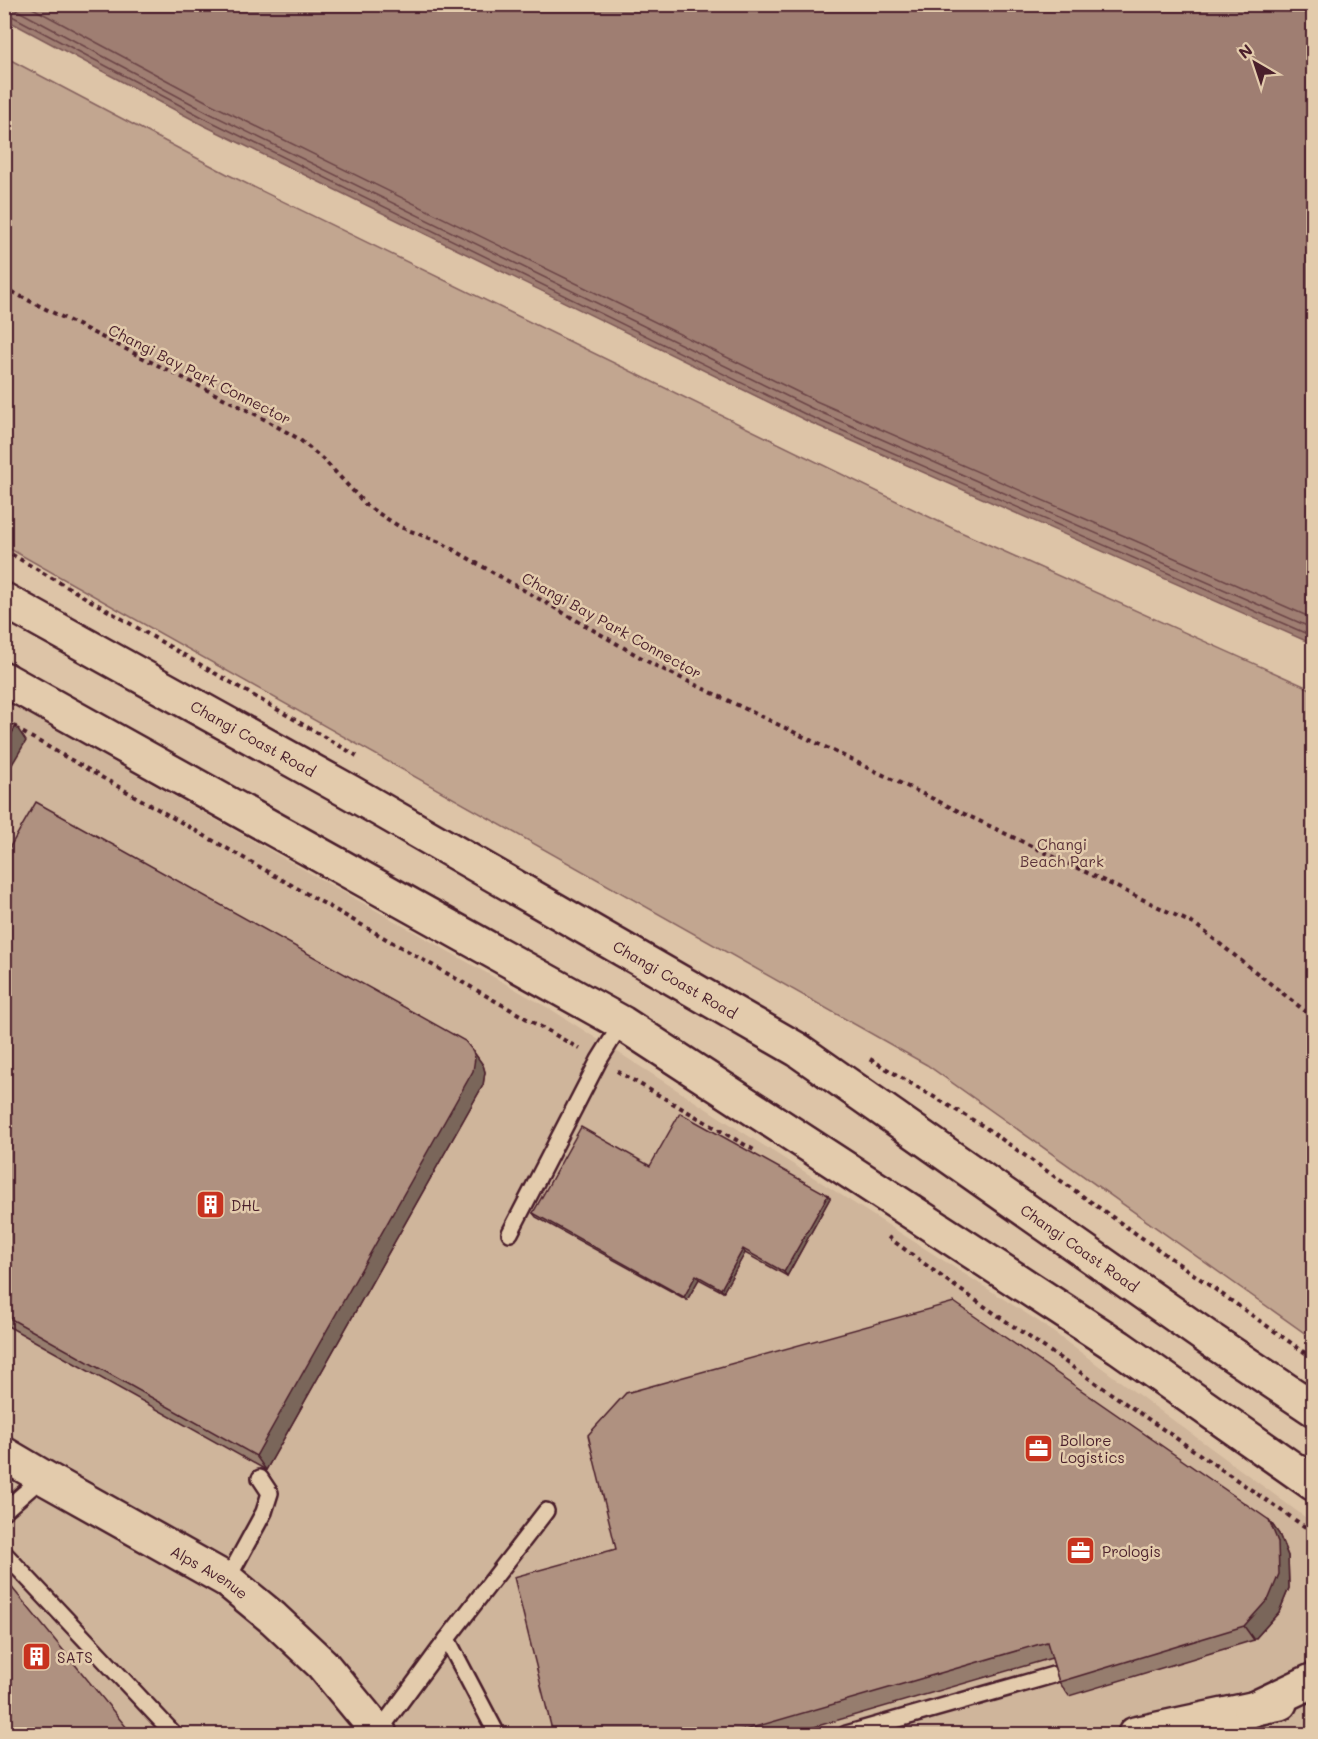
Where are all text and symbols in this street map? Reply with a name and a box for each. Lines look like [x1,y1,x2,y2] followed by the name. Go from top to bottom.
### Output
[1225,33,1285,93] north arrow
[1234,39,1257,63] text: N
[105,319,295,429] street label: Changi Bay Park Connector
[519,567,705,683] street label: Changi Bay Park Connector
[187,696,319,781] street label: Changi Coast Road
[1020,834,1104,871] park label: Changi Beach Park
[610,936,741,1023] street label: Changi Coast Road
[194,1189,226,1221] building icon: DHL
[231,1195,260,1215] place label: DHL
[1017,1199,1143,1296] street label: Changi Coast Road
[1060,1430,1125,1467] place label: Bollore Logistics
[1023,1433,1055,1465] office icon: Bollore Logistics
[1065,1535,1097,1567] office icon: Prologis
[167,1541,252,1603] street label: Alps Avenue
[1102,1541,1161,1561] place label: Prologis
[20,1641,52,1673] building icon: SATS
[57,1647,93,1667] place label: SATS

